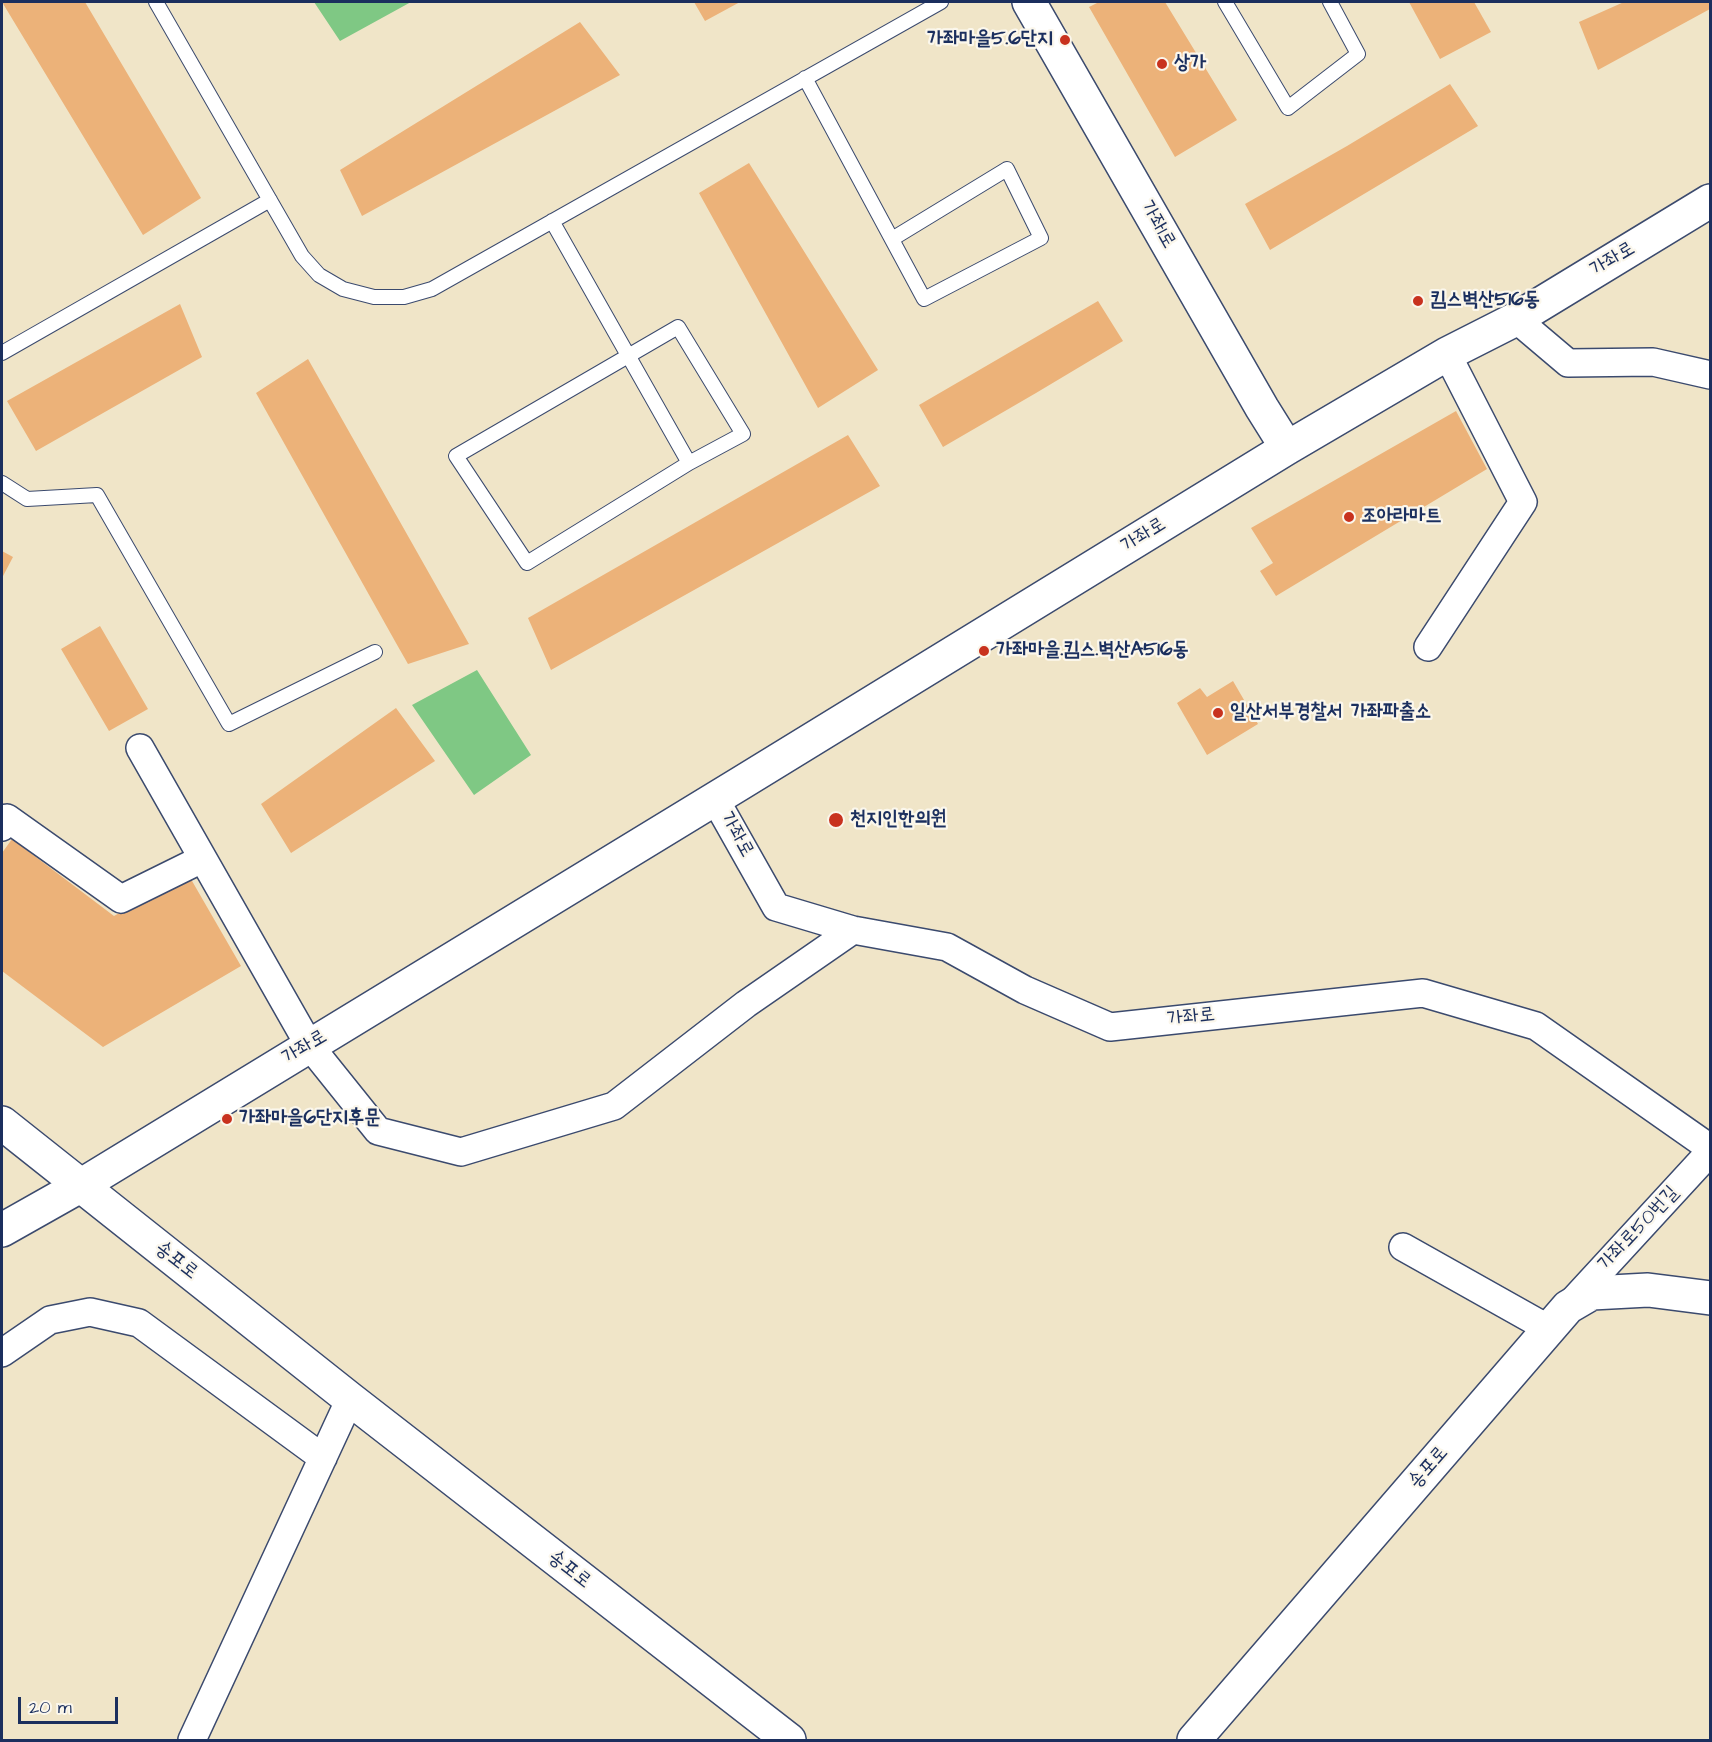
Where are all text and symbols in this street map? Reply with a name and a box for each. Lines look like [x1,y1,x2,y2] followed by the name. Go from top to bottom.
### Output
[927,28,1053,52] place label: 가좌마을5.6단지
[1058,33,1072,47] marker: 가좌마을5.6단지
[1174,52,1206,76] place label: 상가
[1155,57,1169,71] marker: 상가
[1134,197,1180,253] street label: 가좌1로
[1586,237,1640,283] street label: 가좌로
[1430,289,1540,313] place label: 킴스벽산516동
[1411,294,1425,308] marker: 킴스벽산516동
[1361,505,1441,529] place label: 조아라마트
[1342,510,1356,524] marker: 조아라마트
[1117,513,1171,559] street label: 가좌로
[996,639,1189,663] place label: 가좌마을.킴스.벽산A516동
[977,644,991,658] marker: 가좌마을.킴스.벽산A516동
[1230,701,1431,725] place label: 일산서부경찰서 가좌파출소
[1211,706,1225,720] marker: 일산서부경찰서 가좌파출소
[714,808,758,862] street label: 가좌로
[850,808,947,832] place label: 천지인한의원
[827,811,845,829] marker: 천지인한의원
[1166,1004,1216,1032] street label: 가좌로
[278,1025,332,1071] street label: 가좌로
[239,1107,380,1131] place label: 가좌마을6단지후문
[220,1112,234,1126] marker: 가좌마을6단지후문
[1594,1182,1684,1276] street label: 가좌로50번길
[150,1237,202,1285] street label: 송포로
[1404,1442,1454,1494] street label: 송포로
[543,1546,595,1594] street label: 송포로
[21,1685,122,1723] scale bar
[29,1695,72,1720] text: 20 m

